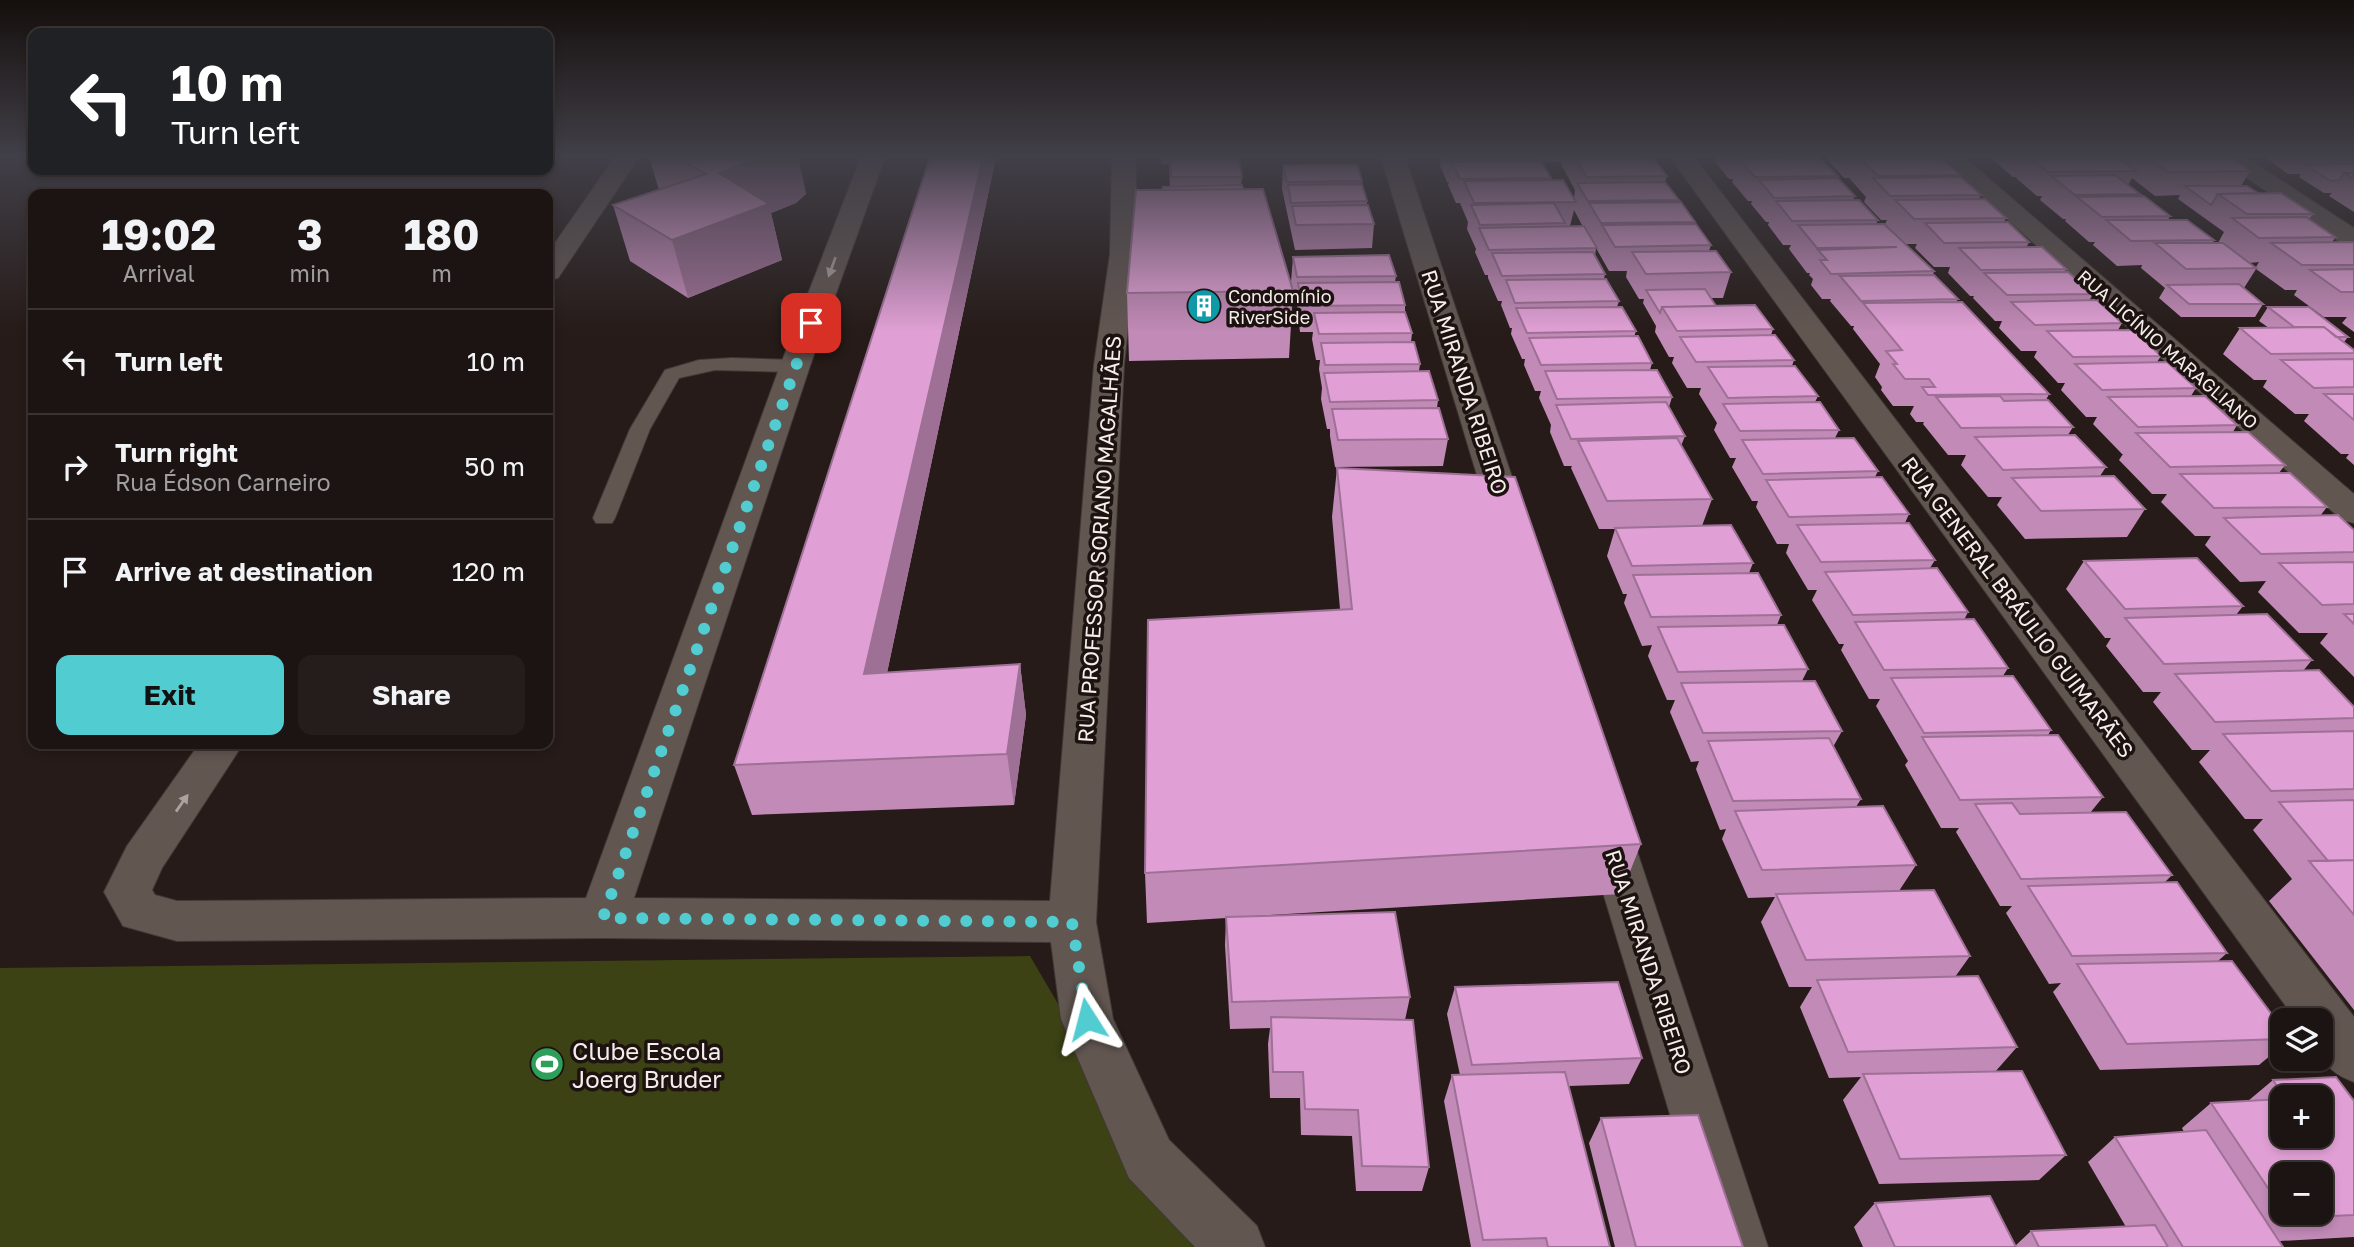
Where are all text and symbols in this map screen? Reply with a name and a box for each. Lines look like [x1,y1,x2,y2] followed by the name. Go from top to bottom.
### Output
[171,53,283,112] text: 10 m
[56,56,147,147] icon: left
[171,113,300,151] text: Turn left
[101,209,216,259] text: 19:02
[297,209,323,259] text: 3
[404,209,480,259] text: 180
[827,257,838,278] one-way arrow
[123,259,195,287] text: Arrival
[290,259,330,287] text: min
[431,259,452,287] text: m
[2073,265,2263,433] street label: RUA LICÍNIO MARAGLIANO
[1416,266,1514,498] street label: RUA MIRANDA RIBEIRO
[1228,285,1331,328] place label: Condomínio RiverSide
[1185,287,1223,325] building icon: Condomínio RiverSide
[781,293,841,353] pin
[792,304,830,342] icon: arrive
[1072,335,1126,743] street label: RUA PROFESSOR SORIANO MAGALHÃES
[56,343,94,381] icon: left
[115,346,223,377] text: Turn left
[467,346,525,377] text: 10 m
[115,437,238,468] text: Turn right
[56,448,94,486] icon: right
[464,451,525,482] text: 50 m
[1896,451,2140,763] street label: RUA GENERAL BRÁULIO GUIMARÃES
[115,468,330,496] text: Rua Édson Carneiro
[56,553,94,591] icon: arrive
[115,556,373,587] text: Arrive at destination
[452,556,525,587] text: 120 m
[56,655,284,735] button: Exit
[298,655,525,735] button: Share
[175,793,188,812] one-way arrow
[1600,846,1698,1078] street label: RUA MIRANDA RIBEIRO
[1050,982,1124,1056] position arrow
[2270,1008,2333,1225] map controls
[2270,1008,2333,1071] button: layers
[572,1036,722,1093] place label: Clube Escola Joerg Bruder
[528,1045,566,1083] sports icon: Clube Escola Joerg Bruder
[2270,1085,2333,1148] button: +
[2270,1162,2333,1225] button: −

